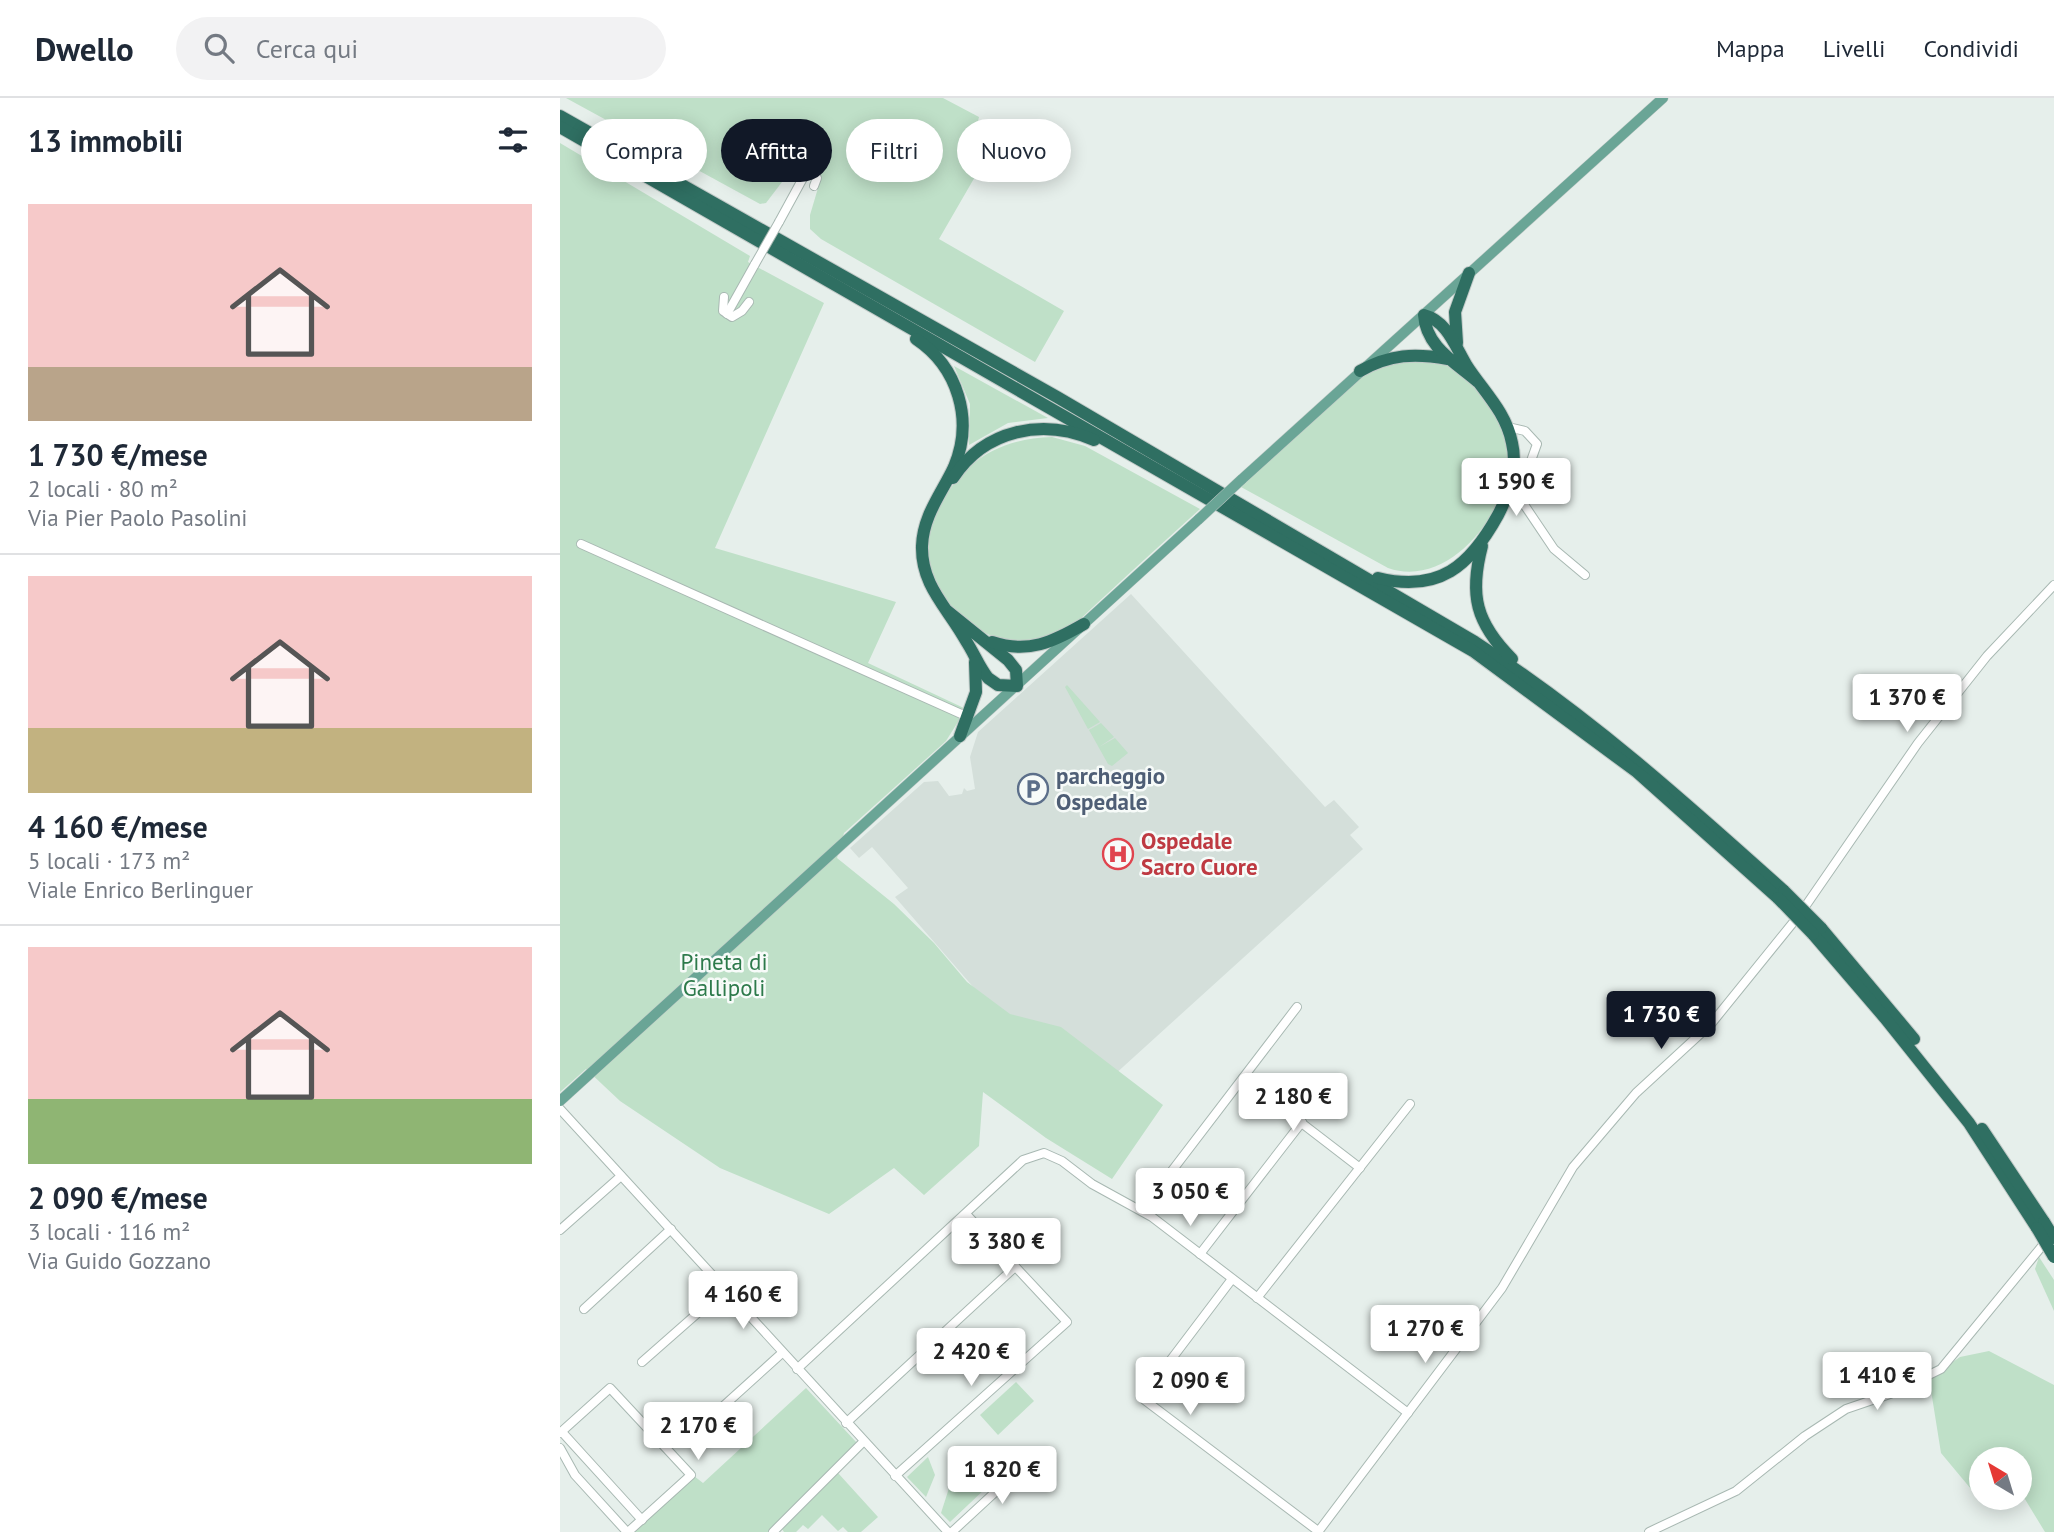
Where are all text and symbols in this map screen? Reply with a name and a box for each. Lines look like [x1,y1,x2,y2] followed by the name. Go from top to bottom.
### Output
[176,17,666,80] search box
[35,27,134,70] text: Dwello
[200,29,238,67] icon: search
[256,32,358,65] text: Cerca qui
[1716,33,1785,64] text: Mappa
[1823,33,1885,64] text: Livelli
[1923,33,2019,64] text: Condividi
[581,119,707,182] chip: Compra
[721,119,832,182] chip: Affitta
[846,119,943,182] chip: Filtri
[957,119,1071,182] chip: Nuovo
[28,121,183,160] text: 13 immobili
[494,121,532,159] icon: filters
[217,249,343,375] icon: home
[28,435,208,474] text: 1 730 €/mese
[1451,458,1581,518] pin: 1 590 €
[1478,466,1554,495] text: 1 590 €
[28,474,178,503] text: 2 locali · 80 m²
[28,503,248,532] text: Via Pier Paolo Pasolini
[217,621,343,747] icon: home
[1842,674,1972,734] pin: 1 370 €
[1869,682,1945,711] text: 1 370 €
[1056,761,1165,816] place label: parcheggio Ospedale
[1016,772,1050,806] parking icon: parcheggio Ospedale
[28,807,208,846] text: 4 160 €/mese
[1141,826,1258,881] place label: Ospedale Sacro Cuore
[1101,837,1135,871] hospital icon: Ospedale Sacro Cuore
[28,846,190,875] text: 5 locali · 173 m²
[28,875,253,904] text: Viale Enrico Berlinguer
[680,947,768,1002] park label: Pineta di Gallipoli
[217,992,343,1118] icon: home
[1596,992,1726,1051] pin: 1 730 €
[1623,999,1699,1028] text: 1 730 €
[1228,1074,1358,1133] pin: 2 180 €
[1255,1081,1331,1110] text: 2 180 €
[1125,1168,1255,1228] pin: 3 050 €
[1152,1176,1228,1205] text: 3 050 €
[28,1178,208,1217] text: 2 090 €/mese
[28,1217,190,1246] text: 3 locali · 116 m²
[941,1218,1071,1278] pin: 3 380 €
[968,1226,1044,1255] text: 3 380 €
[28,1246,211,1275] text: Via Guido Gozzano
[678,1272,808,1331] pin: 4 160 €
[705,1279,781,1308] text: 4 160 €
[1360,1306,1490,1365] pin: 1 270 €
[1387,1313,1463,1342] text: 1 270 €
[906,1328,1036,1388] pin: 2 420 €
[933,1336,1009,1365] text: 2 420 €
[1812,1352,1942,1412] pin: 1 410 €
[1125,1358,1255,1417] pin: 2 090 €
[1839,1360,1915,1389] text: 1 410 €
[1152,1365,1228,1394] text: 2 090 €
[633,1402,763,1462] pin: 2 170 €
[660,1410,736,1439] text: 2 170 €
[937,1446,1067,1506] pin: 1 820 €
[1969,1447,2032,1510] north arrow
[1969,1447,2032,1510] map controls
[964,1454,1040,1483] text: 1 820 €

